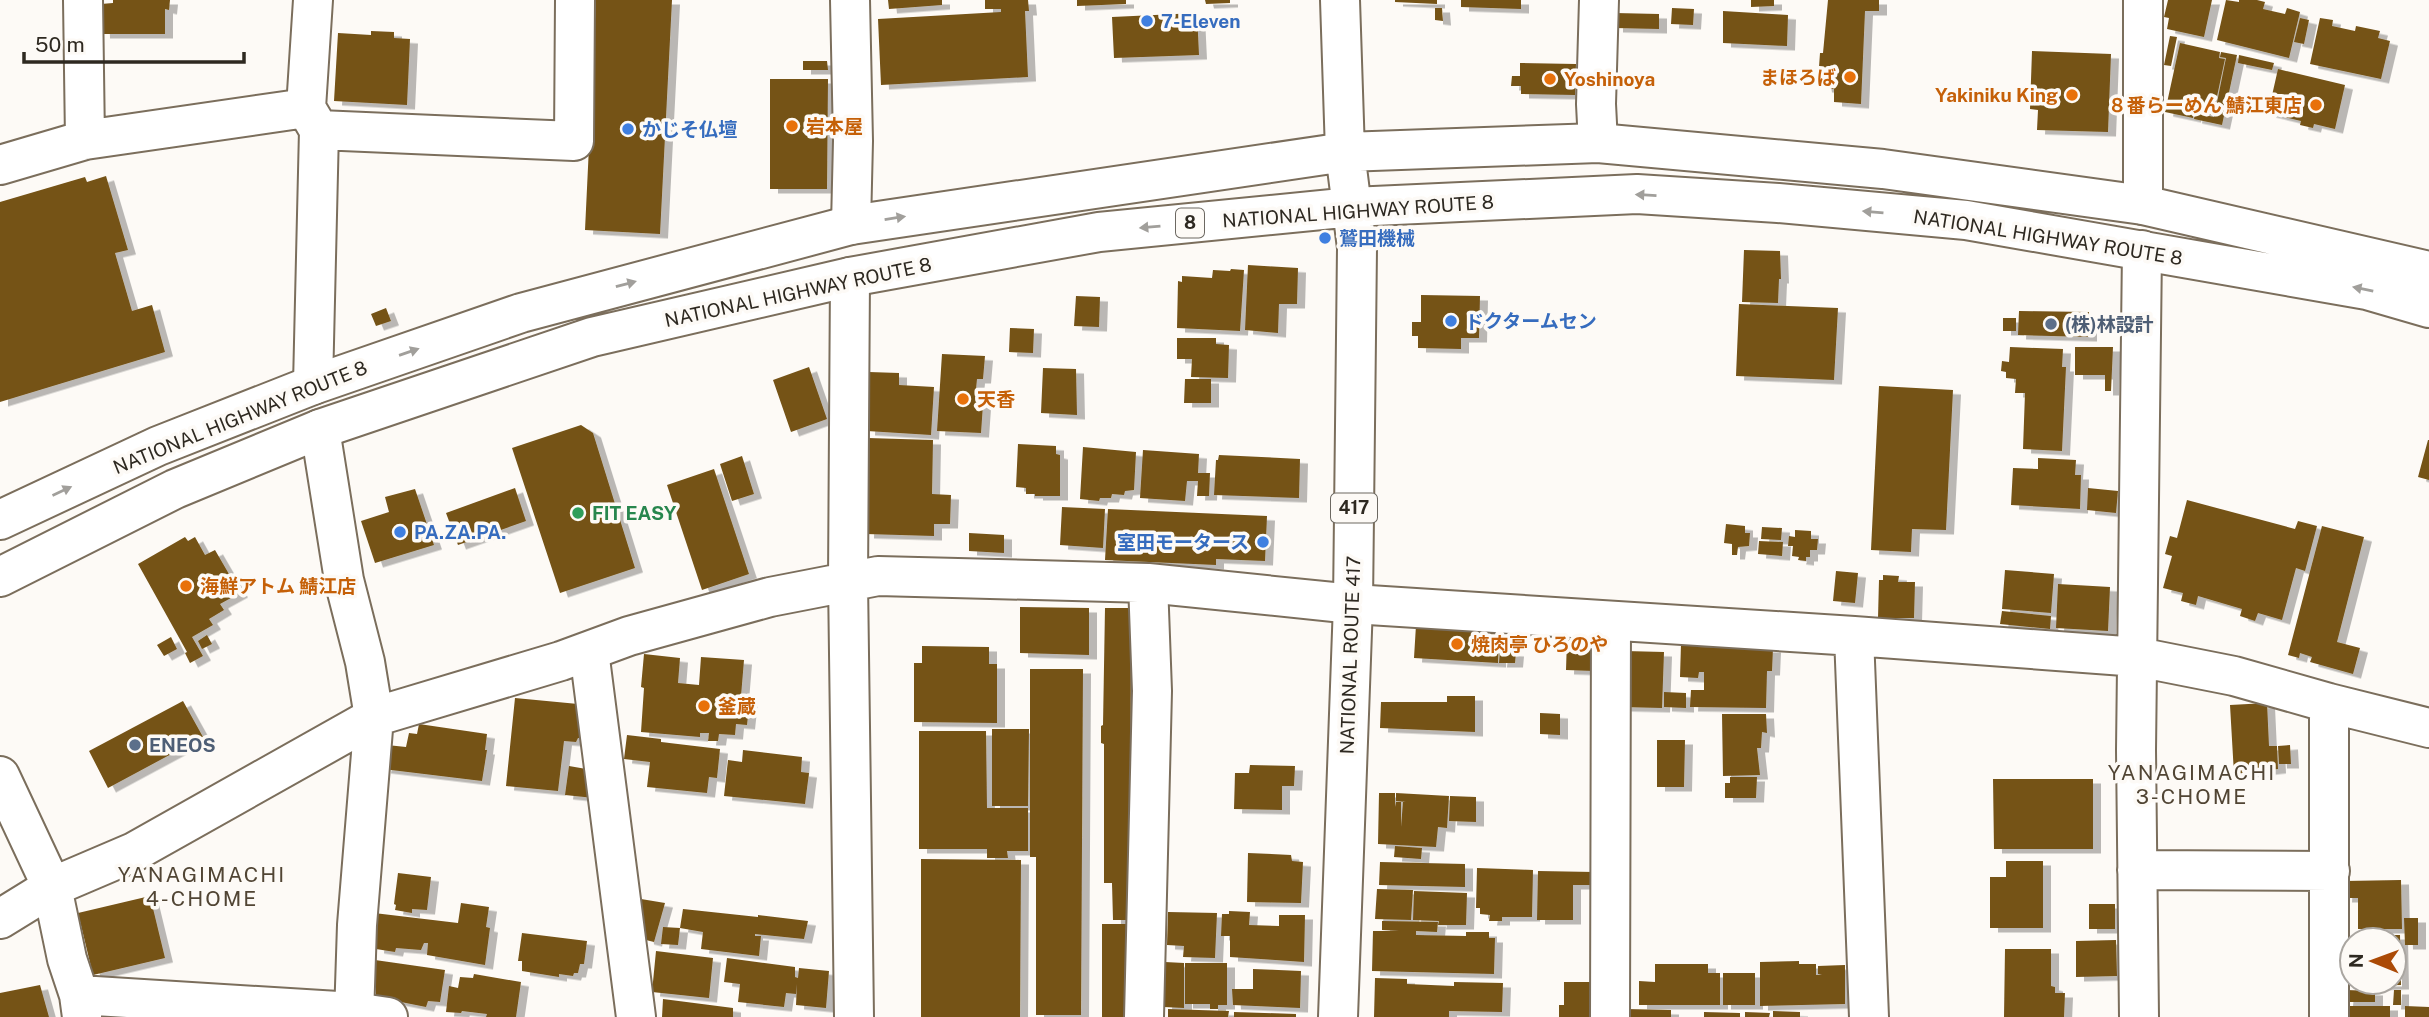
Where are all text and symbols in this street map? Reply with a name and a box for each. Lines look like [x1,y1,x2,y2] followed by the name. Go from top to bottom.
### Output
[1161,10,1240,32] place label: 7-Eleven
[1139,13,1155,29] marker: 7-Eleven
[24,21,245,65] scale bar
[35,32,85,57] text: 50 m
[1760,66,1836,88] place label: まほろば
[1564,68,1655,90] place label: Yoshinoya
[1842,69,1858,85] marker: まほろば
[1542,71,1558,87] marker: Yoshinoya
[1935,84,2058,106] place label: Yakiniku King
[2064,87,2080,103] marker: Yakiniku King
[2108,94,2302,116] place label: ８番らーめん 鯖江東店
[2308,97,2324,113] marker: ８番らーめん 鯖江東店
[806,115,863,137] place label: 岩本屋
[642,118,737,140] place label: かじそ仏壇
[784,118,800,134] marker: 岩本屋
[620,121,636,137] marker: かじそ仏壇
[1635,189,1657,200] one-way arrow
[1222,191,1494,231] street label: NATIONAL HIGHWAY ROUTE 8
[1912,205,2184,269] street label: NATIONAL HIGHWAY ROUTE 8
[1862,206,1884,217] one-way arrow
[1176,208,1204,238] road number: 8
[884,212,906,223] one-way arrow
[1139,222,1161,233] one-way arrow
[1339,227,1415,249] place label: 鷲田機械
[1317,230,1333,246] marker: 鷲田機械
[663,253,933,331] street label: NATIONAL HIGHWAY ROUTE 8
[616,279,637,289] one-way arrow
[2352,284,2374,295] one-way arrow
[1465,310,1597,332] place label: ドクタームセン
[1443,313,1459,329] marker: ドクタームセン
[2065,313,2154,335] place label: (株)林設計
[2043,316,2059,332] marker: (株)林設計
[399,346,420,357] one-way arrow
[110,356,370,478] street label: NATIONAL HIGHWAY ROUTE 8
[977,388,1015,410] place label: 天香
[955,391,971,407] marker: 天香
[52,485,72,497] one-way arrow
[1331,494,1377,522] road number: 417
[592,502,677,524] place label: FIT EASY
[570,505,586,521] marker: FIT EASY
[414,521,506,543] place label: PA.ZA.PA.
[392,524,408,540] marker: PA.ZA.PA.
[1117,531,1249,553] place label: 室田モータース
[1255,534,1271,550] marker: 室田モータース
[1336,555,1364,755] street label: NATIONAL ROUTE 417
[200,575,356,597] place label: 海鮮アトム 鯖江店
[178,578,194,594] marker: 海鮮アトム 鯖江店
[1471,633,1608,655] place label: 焼肉亭 ひろのや
[1449,636,1465,652] marker: 焼肉亭 ひろのや
[718,695,756,717] place label: 釜蔵
[696,698,712,714] marker: 釜蔵
[149,734,216,756] place label: ENEOS
[127,737,143,753] marker: ENEOS
[2108,760,2276,809] district label: YANAGIMACHI 3-CHOME
[118,862,286,911] district label: YANAGIMACHI 4-CHOME
[2338,926,2408,996] north arrow
[2345,953,2367,968] text: N

